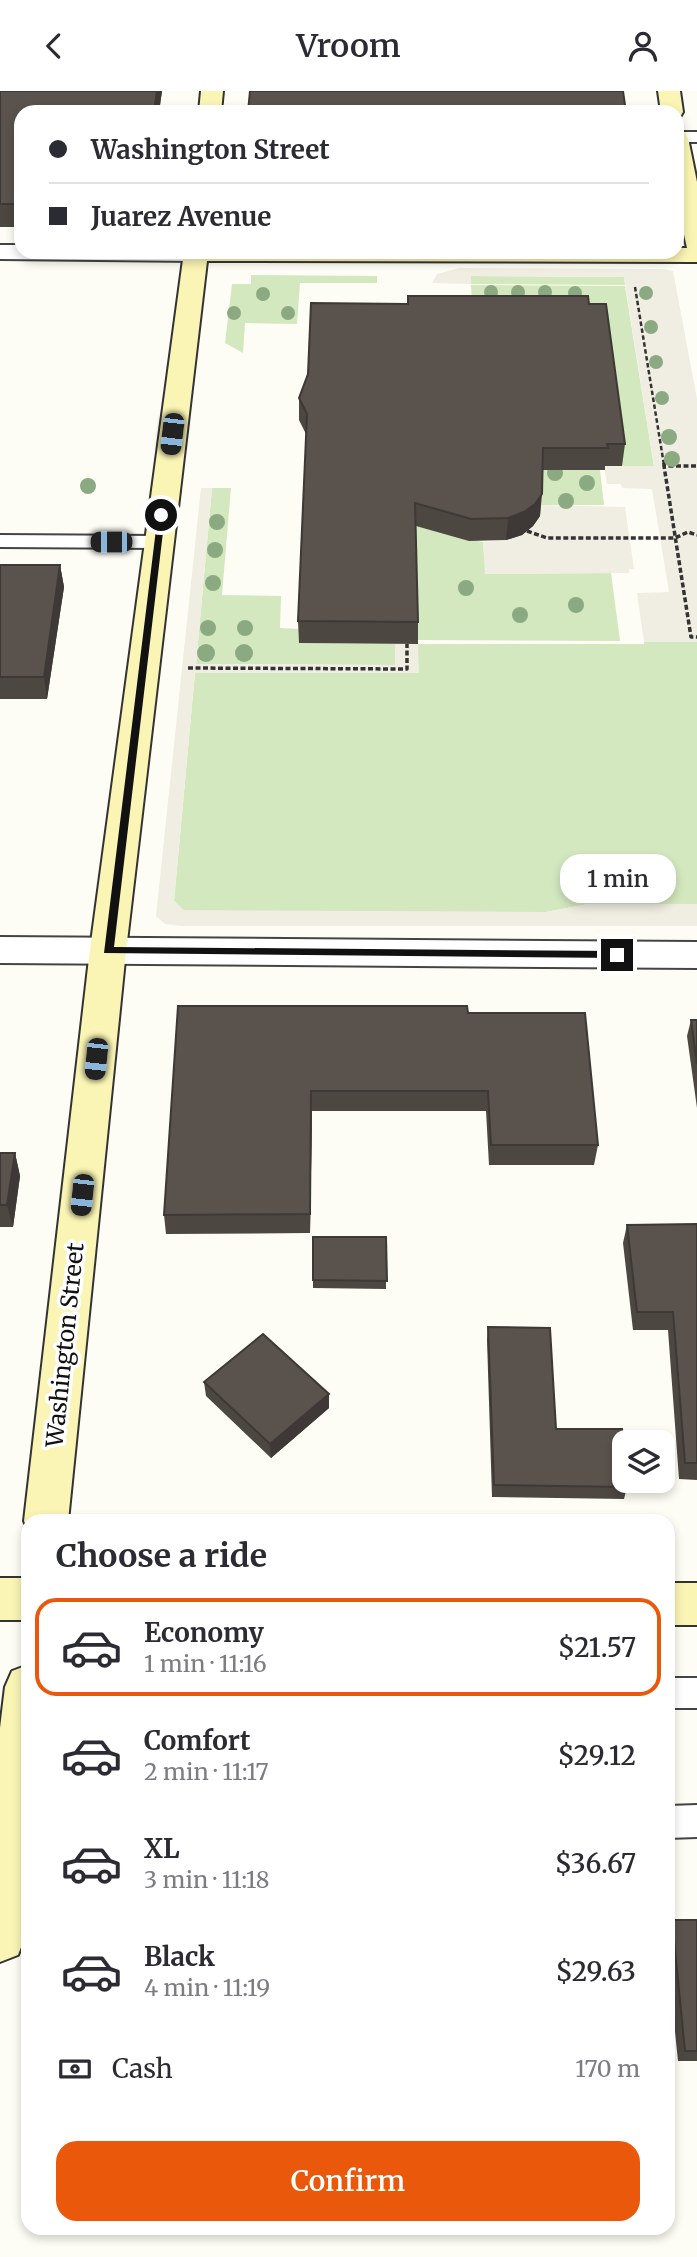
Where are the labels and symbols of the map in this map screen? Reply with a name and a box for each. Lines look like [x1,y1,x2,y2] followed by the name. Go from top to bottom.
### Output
[160,412,185,456] car
[145,499,177,531] route start
[91,532,133,553] car
[559,853,675,903] callout: 1 min
[601,939,633,971] route end
[84,1037,109,1081] car
[70,1173,95,1217] car
[39,1241,90,1450] street label: Washington Street

